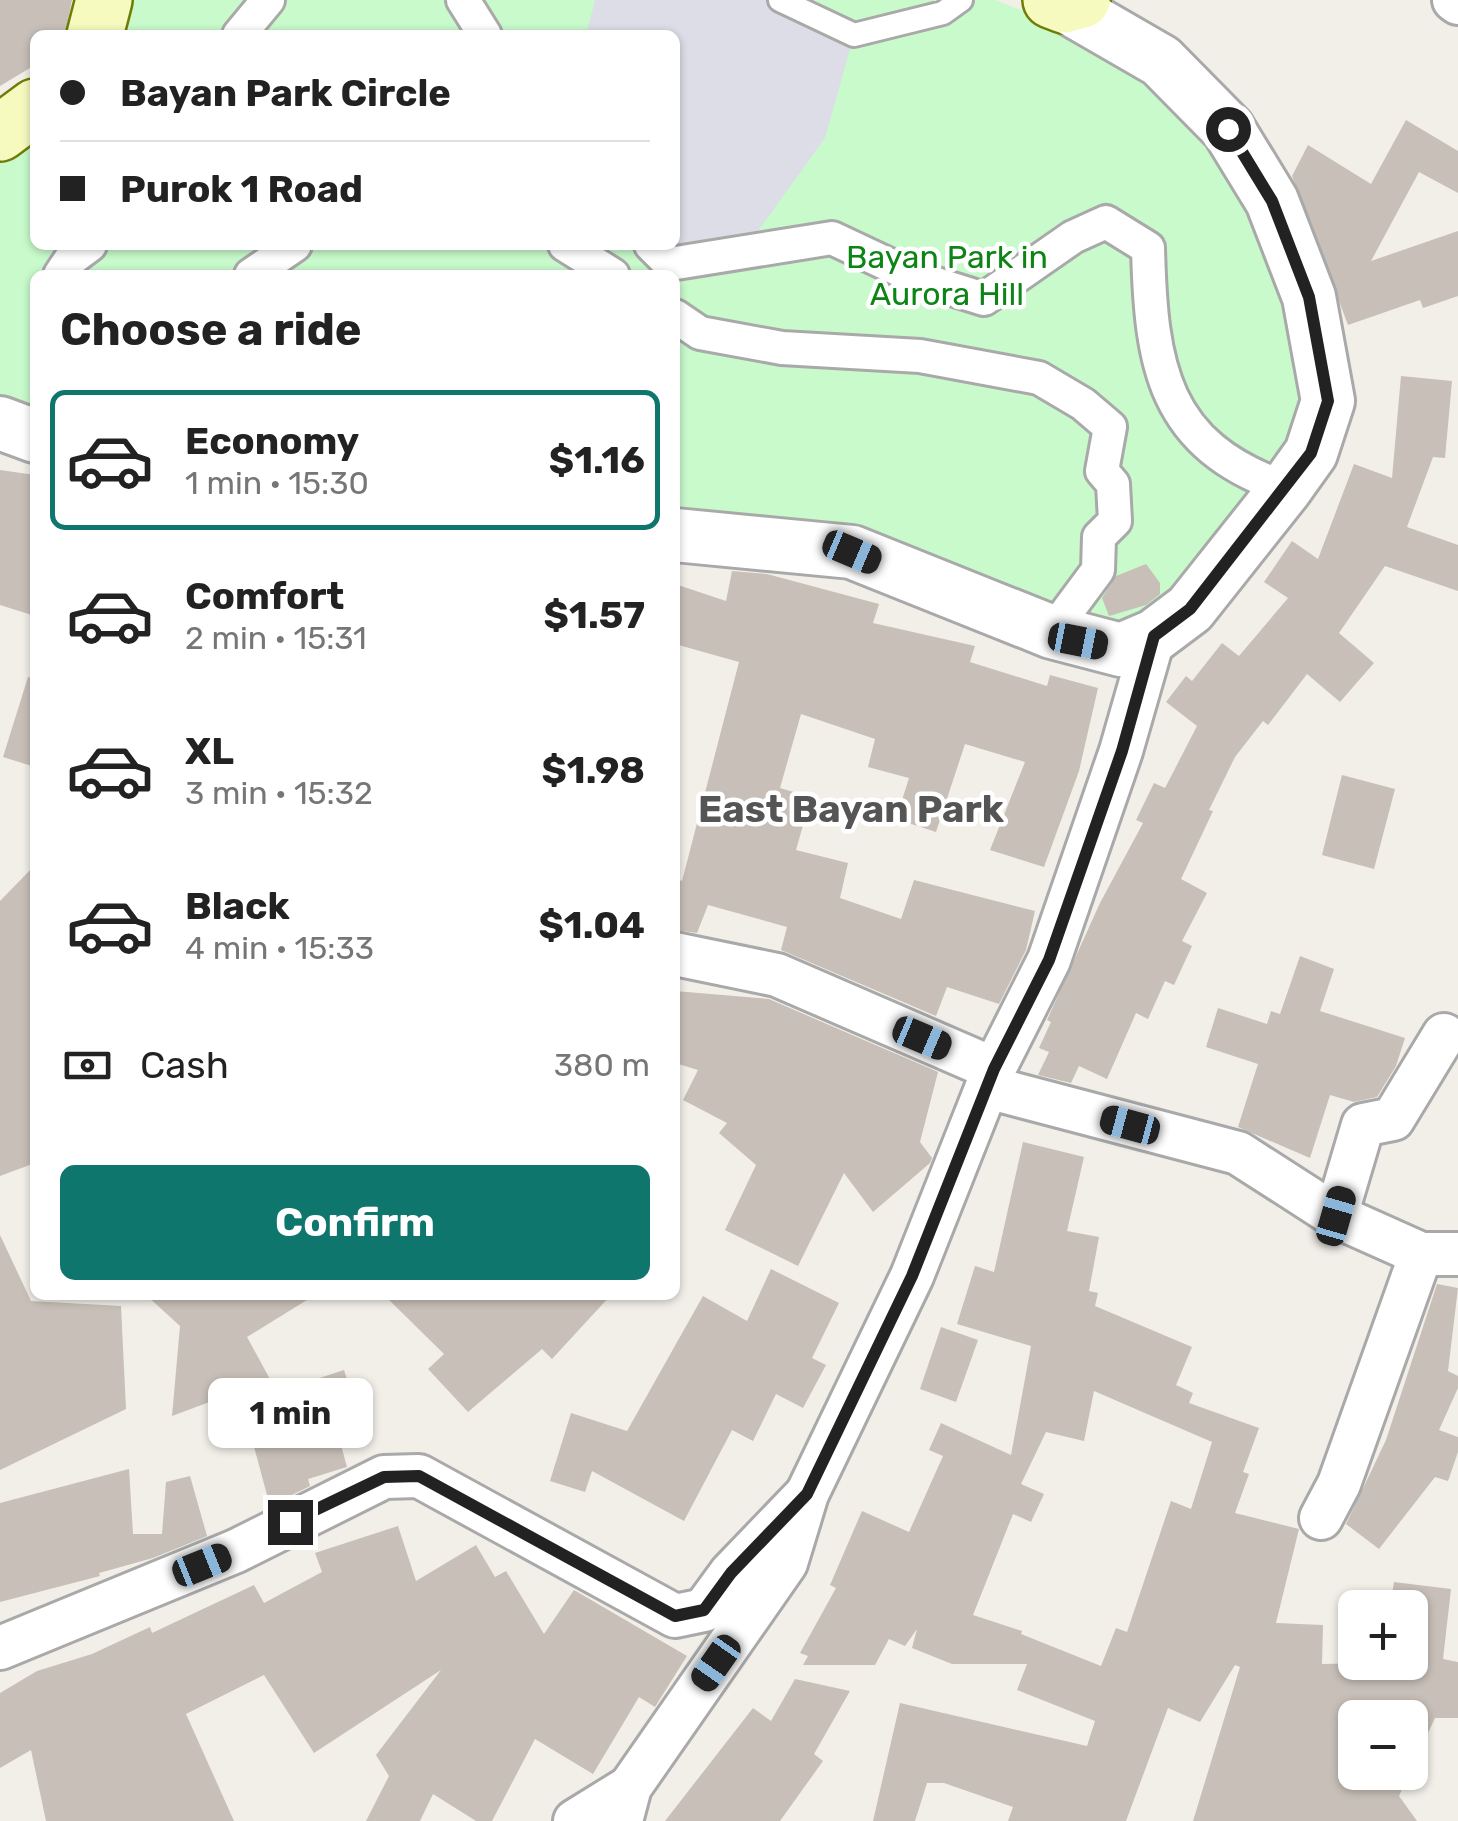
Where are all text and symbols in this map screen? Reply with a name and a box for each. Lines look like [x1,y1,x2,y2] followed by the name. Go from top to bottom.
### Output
[120,70,451,116] text: Bayan Park Circle
[1206,107,1251,152] route start
[120,166,363,212] text: Purok 1 Road
[846,238,1048,313] park label: Bayan Park in Aurora Hill
[60,303,362,356] text: Choose a ride
[65,415,155,505] icon: car
[185,418,359,464] text: Economy
[549,437,645,483] text: $1.16
[185,464,369,502] text: 1 min · 15:30
[819,526,885,578] car
[65,570,155,660] icon: car
[185,573,344,619] text: Comfort
[544,592,645,638] text: $1.57
[185,619,367,657] text: 2 min · 15:31
[1046,621,1110,661] car
[65,725,155,815] icon: car
[185,728,234,774] text: XL
[541,747,645,793] text: $1.98
[185,774,373,812] text: 3 min · 15:32
[698,786,1004,832] district label: East Bayan Park
[65,880,155,970] icon: car
[185,883,290,929] text: Black
[538,902,645,948] text: $1.04
[185,929,374,967] text: 4 min · 15:33
[889,1012,955,1064] car
[60,1038,115,1093] icon: cash
[140,1042,229,1088] text: Cash
[554,1046,650,1084] text: 380 m
[1097,1103,1163,1147] car
[60,1165,650,1280] button: Confirm
[1313,1183,1359,1249] car
[208,1377,372,1447] callout: 1 min
[250,1394,331,1432] text: 1 min
[268,1500,313,1545] route end
[169,1540,235,1590] car
[1338,1590,1428,1790] map controls
[1338,1590,1428,1680] button: +
[687,1630,745,1696] car
[1338,1700,1428,1790] button: −

